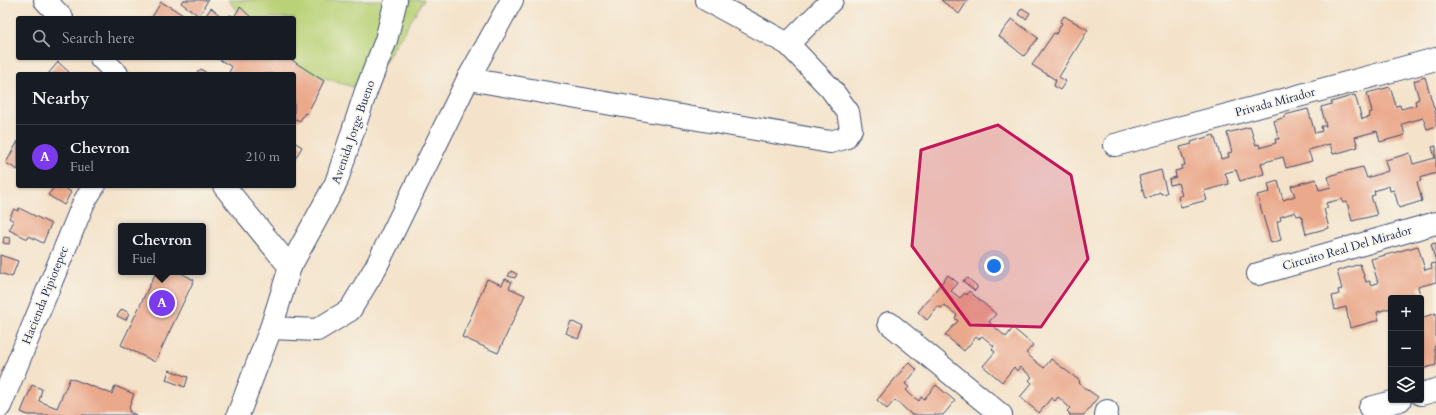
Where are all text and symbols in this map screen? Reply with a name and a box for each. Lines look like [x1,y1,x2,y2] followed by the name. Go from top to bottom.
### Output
[16,16,296,60] search box
[30,27,52,49] icon: search
[62,28,135,48] text: Search here
[328,77,378,186] street label: Avenida Jorge Bueno
[1233,83,1317,120] street label: Privada Mirador
[32,87,89,110] text: Nearby
[70,138,130,158] text: Chevron
[40,148,50,166] text: A
[246,148,280,166] text: 210 m
[70,158,94,176] text: Fuel
[1280,222,1414,274] street label: Circuito Real Del Mirador
[118,223,206,275] popup
[132,230,192,250] text: Chevron
[18,243,72,346] street label: Hacienda Pipiotepec
[132,250,156,268] text: Fuel
[984,256,1004,276] your location
[149,288,175,318] pin: A
[1388,295,1424,403] map controls
[1388,295,1424,331] button: +
[1388,331,1424,367] button: −
[1388,367,1424,403] button: layers

